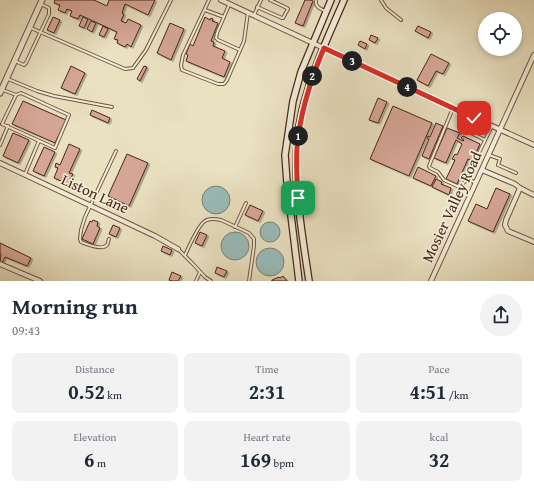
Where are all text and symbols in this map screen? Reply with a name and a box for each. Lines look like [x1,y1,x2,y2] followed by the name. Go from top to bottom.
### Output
[478,12,522,56] map controls
[478,12,522,56] button: locate
[342,51,362,71] pin: 3
[349,53,355,69] text: 3
[302,66,322,86] pin: 2
[309,68,315,84] text: 2
[397,77,417,97] pin: 4
[404,79,410,95] text: 4
[457,101,491,135] pin
[463,107,485,129] icon: check
[288,126,308,146] pin: 1
[295,128,301,144] text: 1
[417,148,486,266] street label: Mosier Valley Road
[58,169,132,218] street label: Liston Lane
[281,181,315,215] pin
[287,187,309,209] icon: arrive
[12,290,138,322] text: Morning run
[480,294,522,336] button: share
[12,321,40,340] text: 09:43
[75,361,115,377] text: Distance
[255,361,279,377] text: Time
[428,361,450,377] text: Pace
[68,377,105,406] text: 0.52
[249,377,285,406] text: 2:31
[410,377,446,406] text: 4:51
[105,387,122,403] text: km
[446,387,468,403] text: /km
[73,429,117,445] text: Elevation
[243,429,291,445] text: Heart rate
[430,429,448,445] text: kcal
[84,445,94,474] text: 6
[240,445,271,474] text: 169
[429,445,449,474] text: 32
[94,455,106,471] text: m
[271,455,294,471] text: bpm

